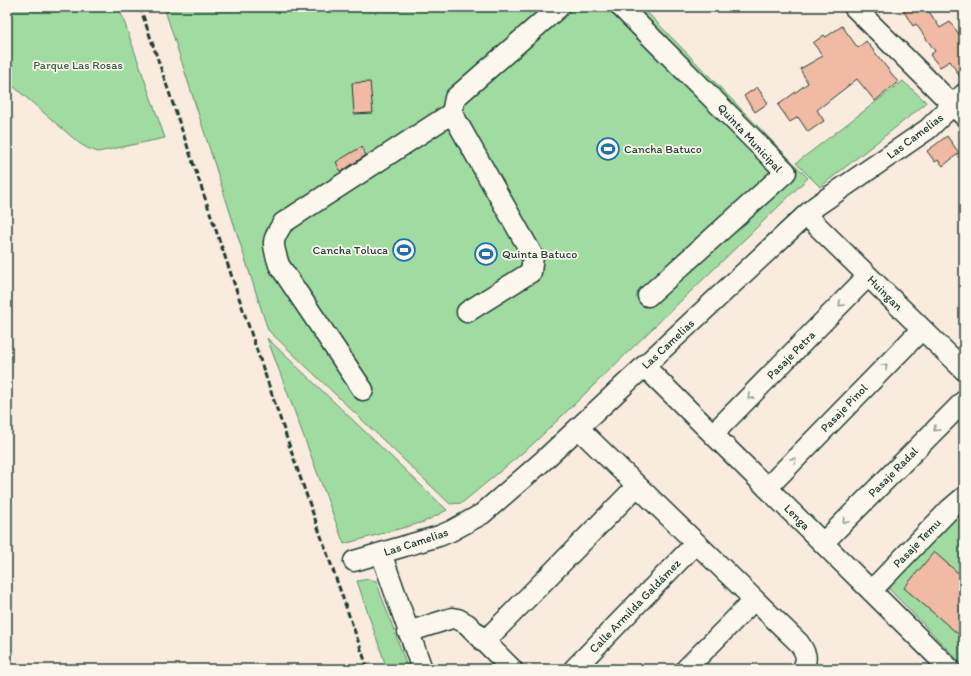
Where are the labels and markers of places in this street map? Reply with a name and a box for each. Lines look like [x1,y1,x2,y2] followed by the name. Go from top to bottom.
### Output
[595,136,621,162] sports icon: Cancha Batuco
[624,142,702,156] place label: Cancha Batuco
[391,237,417,263] sports icon: Cancha Toluca
[473,241,499,267] sports icon: Quinta Batuco
[313,243,388,257] place label: Cancha Toluca
[502,247,577,261] place label: Quinta Batuco

